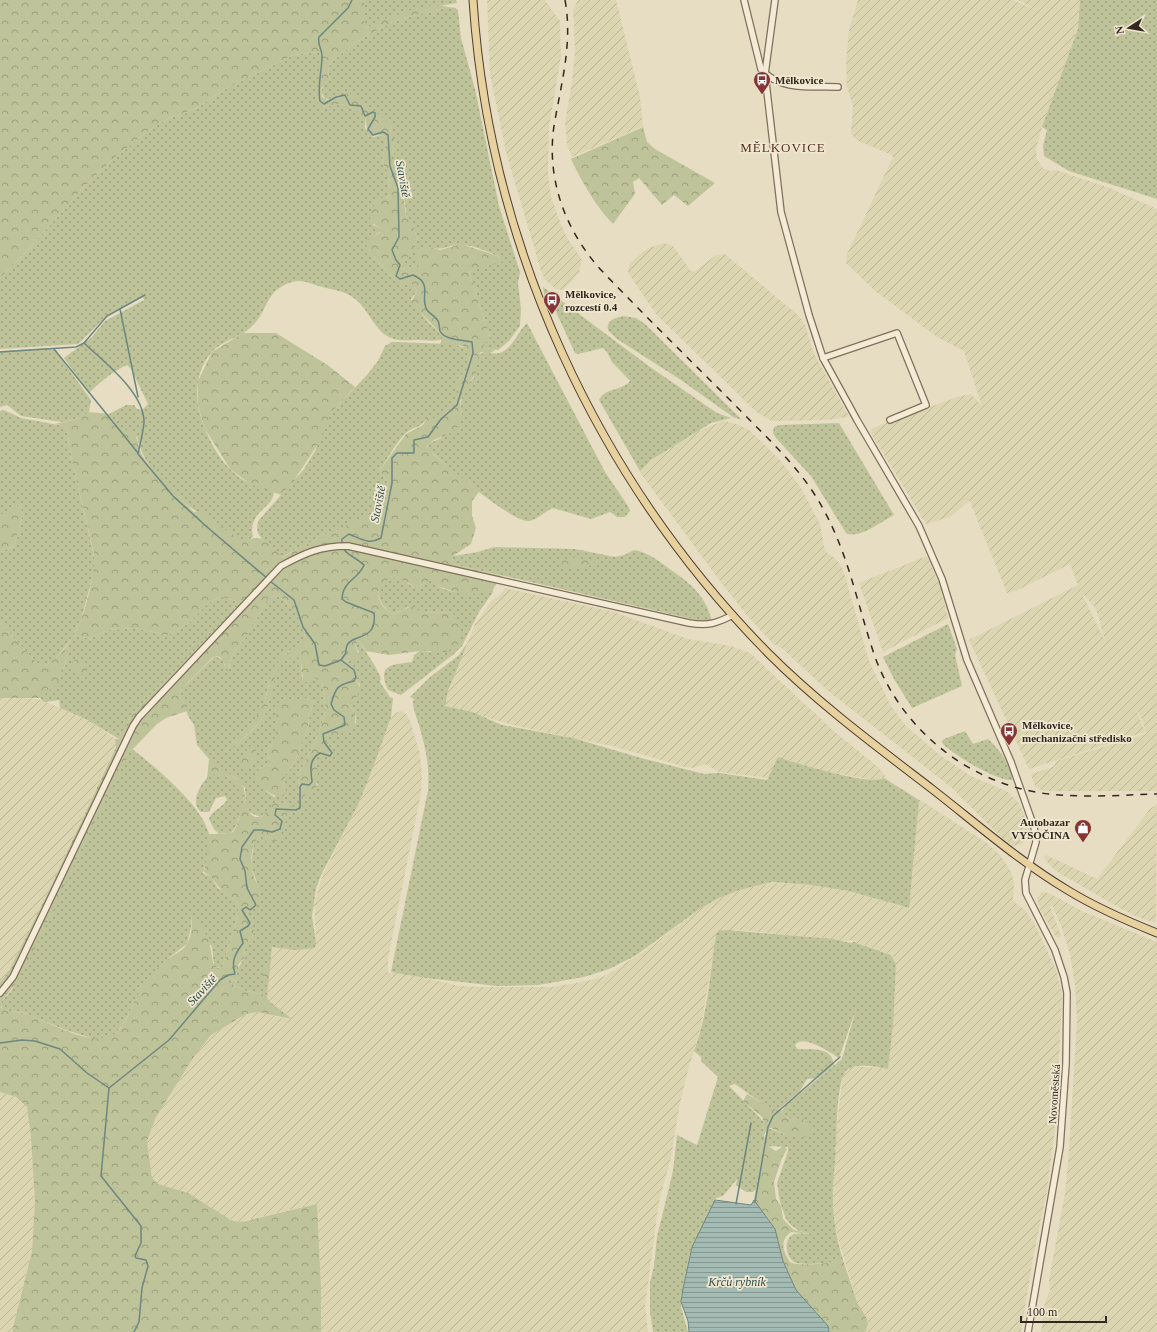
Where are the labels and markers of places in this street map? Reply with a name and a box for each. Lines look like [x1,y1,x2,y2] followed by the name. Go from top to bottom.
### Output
[752,70,772,95] bus stop icon: Mělkovice
[775,74,823,86] place label: Mělkovice
[565,288,618,313] place label: Mělkovice, rozcestí 0.4
[542,290,562,315] bus stop icon: Mělkovice, rozcestí 0.4
[1022,719,1132,744] place label: Mělkovice, mechanizační středisko
[999,721,1019,746] bus stop icon: Mělkovice, mechanizační středisko
[1011,816,1070,841] place label: Autobazar VYSOČINA
[1073,818,1093,843] shop icon: Autobazar VYSOČINA

